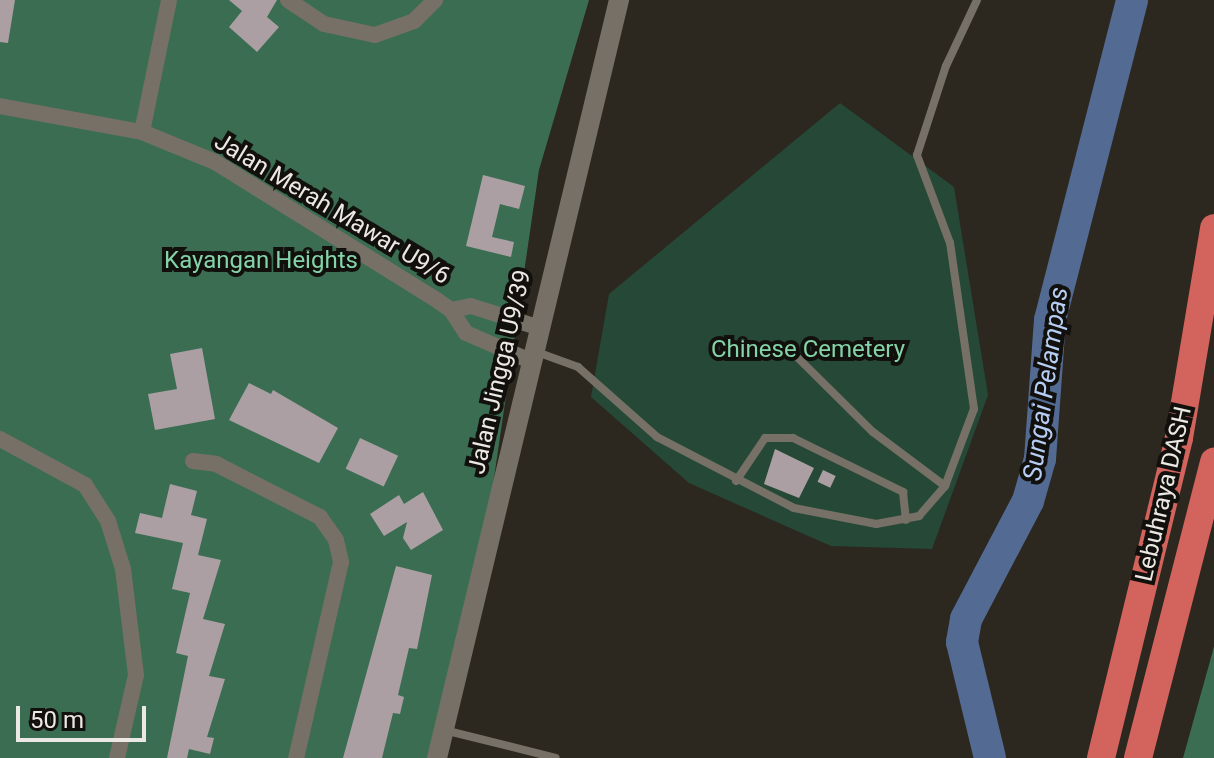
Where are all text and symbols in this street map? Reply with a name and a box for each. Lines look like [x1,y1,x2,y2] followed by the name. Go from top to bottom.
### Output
[209,127,455,291] street label: Jalan Merah Mawar U9/6
[164,247,358,275] park label: Kayangan Heights
[463,267,537,477] street label: Jalan Jingga U9/39
[1017,285,1075,483] water label: Sungai Pelampas
[711,336,905,364] park label: Chinese Cemetery
[1130,404,1198,584] street label: Lebuhraya DASH
[20,690,150,740] scale bar
[30,706,84,734] text: 50 m

